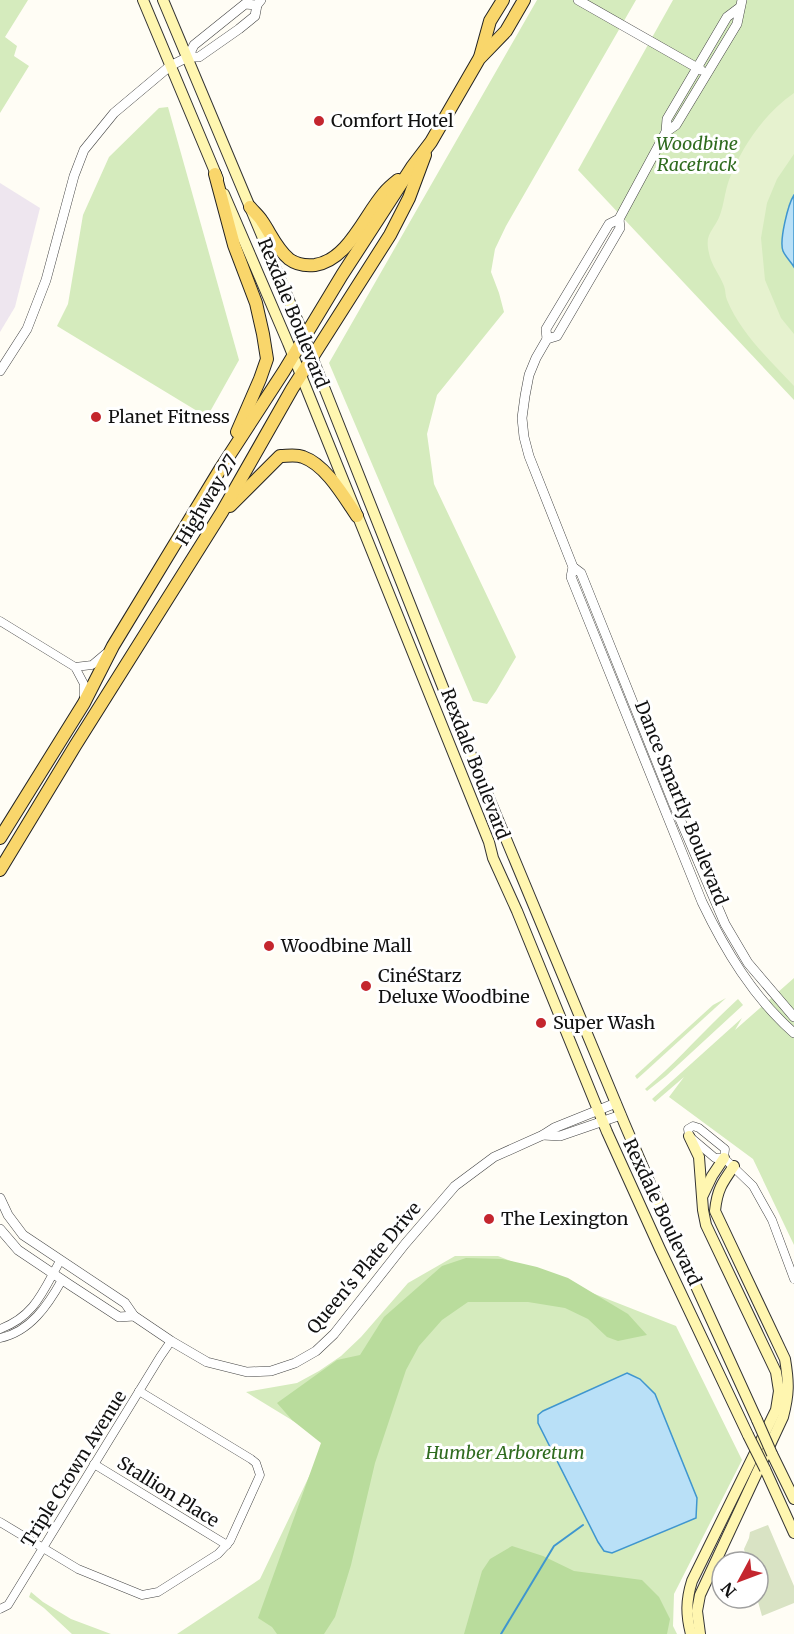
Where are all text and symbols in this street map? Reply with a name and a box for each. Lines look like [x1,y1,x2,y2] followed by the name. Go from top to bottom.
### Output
[331,109,454,132] place label: Comfort Hotel
[312,114,326,128] marker: Comfort Hotel
[656,132,738,176] park label: Woodbine Racetrack
[253,234,334,391] street label: Rexdale Boulevard
[108,405,230,428] place label: Planet Fitness
[89,410,103,424] marker: Planet Fitness
[171,450,243,549] street label: Highway 27
[436,685,515,843] street label: Rexdale Boulevard
[630,697,733,908] street label: Dance Smartly Boulevard
[280,934,412,957] place label: Woodbine Mall
[262,939,276,953] marker: Woodbine Mall
[378,964,530,1008] place label: CinéStarz Deluxe Woodbine
[359,979,373,993] marker: CinéStarz Deluxe Woodbine
[553,1011,655,1034] place label: Super Wash
[534,1016,548,1030] marker: Super Wash
[618,1135,707,1289] street label: Rexdale Boulevard
[302,1197,426,1338] street label: Queen's Plate Drive
[501,1207,628,1230] place label: The Lexington
[482,1212,496,1226] marker: The Lexington
[16,1386,131,1551] street label: Triple Crown Avenue
[424,1441,585,1464] park label: Humber Arboretum
[113,1451,224,1532] street label: Stallion Place
[710,1550,770,1610] north arrow
[717,1578,740,1601] text: N

